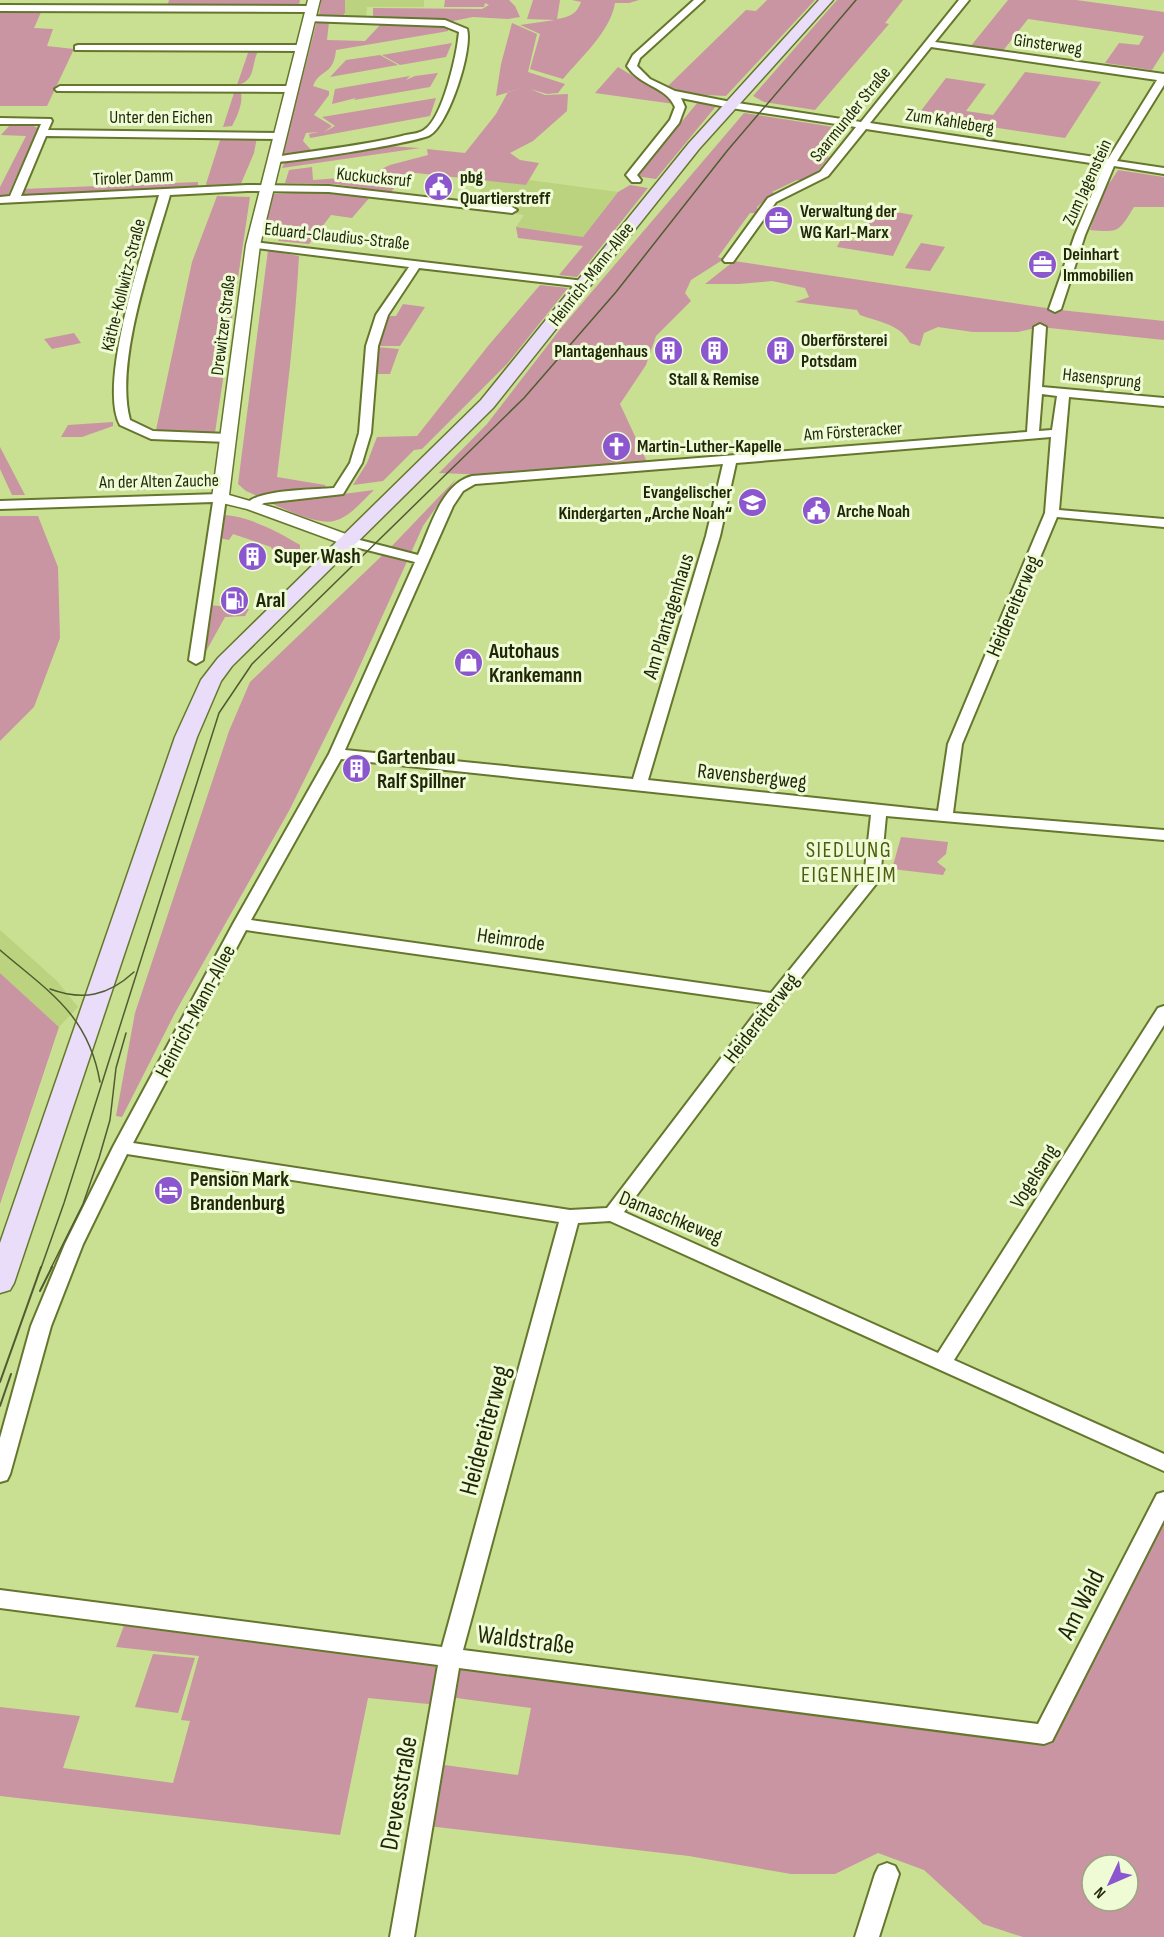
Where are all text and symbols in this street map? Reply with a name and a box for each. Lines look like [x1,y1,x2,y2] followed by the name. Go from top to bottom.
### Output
[1012,29,1084,60] street label: Ginsterweg
[806,63,895,166] street label: Saarmunder Straße
[904,104,996,139] street label: Zum Kahleberg
[109,107,213,128] street label: Unter den Eichen
[1059,136,1116,228] street label: Zum Jagenstein
[335,163,413,192] street label: Kuckucksruf
[92,165,174,190] street label: Tiroler Damm
[460,167,551,209] place label: pbg Quartierstreff
[423,171,455,203] public building icon: pbg Quartierstreff
[800,201,897,243] place label: Verwaltung der WG Karl-Marx
[763,205,795,237] office icon: Verwaltung der WG Karl-Marx
[97,217,150,354] street label: Käthe-Kollwitz-Straße
[263,218,411,255] street label: Eduard-Claudius-Straße
[544,218,638,330] street label: Heinrich-Mann-Allee
[1063,244,1133,286] place label: Deinhart Immobilien
[1026,248,1058,280] office icon: Deinhart Immobilien
[207,274,240,377] street label: Drewitzer Straße
[801,330,887,372] place label: Oberförsterei Potsdam
[698,334,730,366] building icon: Stall & Remise
[764,334,796,366] building icon: Oberförsterei Potsdam
[653,335,685,367] building icon: Plantagenhaus
[554,341,648,362] place label: Plantagenhaus
[1062,364,1142,393] street label: Hasensprung
[669,369,759,390] place label: Stall & Remise
[802,418,903,445] street label: Am Försteracker
[600,430,632,462] church icon: Martin-Luther-Kapelle
[637,436,782,457] place label: Martin-Luther-Kapelle
[98,470,219,493] street label: An der Alten Zauche
[558,482,732,524] place label: Evangelischer Kindergarten „Arche Noah“
[737,486,769,518] school or university icon: Evangelischer Kindergarten „Arche Noah“
[800,495,832,527] public building icon: Arche Noah
[836,501,910,522] place label: Arche Noah
[237,540,269,572] building icon: Super Wash
[274,544,361,569] place label: Super Wash
[637,550,699,683] street label: Am Plantagenhaus
[981,552,1046,661] street label: Heidereiterweg
[219,584,251,616] fuel station icon: Aral
[255,588,285,613] place label: Aral
[488,639,582,688] place label: Autohaus Krankemann
[452,647,484,679] shop icon: Autohaus Krankemann
[377,745,466,794] place label: Gartenbau Ralf Spillner
[340,753,372,785] building icon: Gartenbau Ralf Spillner
[696,758,808,795] street label: Ravensbergweg
[801,837,897,889] district label: SIEDLUNG EIGENHEIM
[475,922,546,957] street label: Heimrode
[150,941,241,1082] street label: Heinrich-Mann-Allee
[718,968,804,1068] street label: Heidereiterweg
[1005,1140,1064,1213] street label: Vogelsang
[190,1167,289,1216] place label: Pension Mark Brandenburg
[153,1175,185,1207] hotel icon: Pension Mark Brandenburg
[615,1185,726,1250] street label: Damaschkeweg
[453,1362,518,1499] street label: Heidereiterweg
[1050,1565,1112,1646] street label: Am Wald
[475,1619,576,1662] street label: Waldstraße
[374,1734,425,1853] street label: Drevesstraße
[1080,1853,1140,1913] north arrow
[1090,1883,1110,1902] text: N

